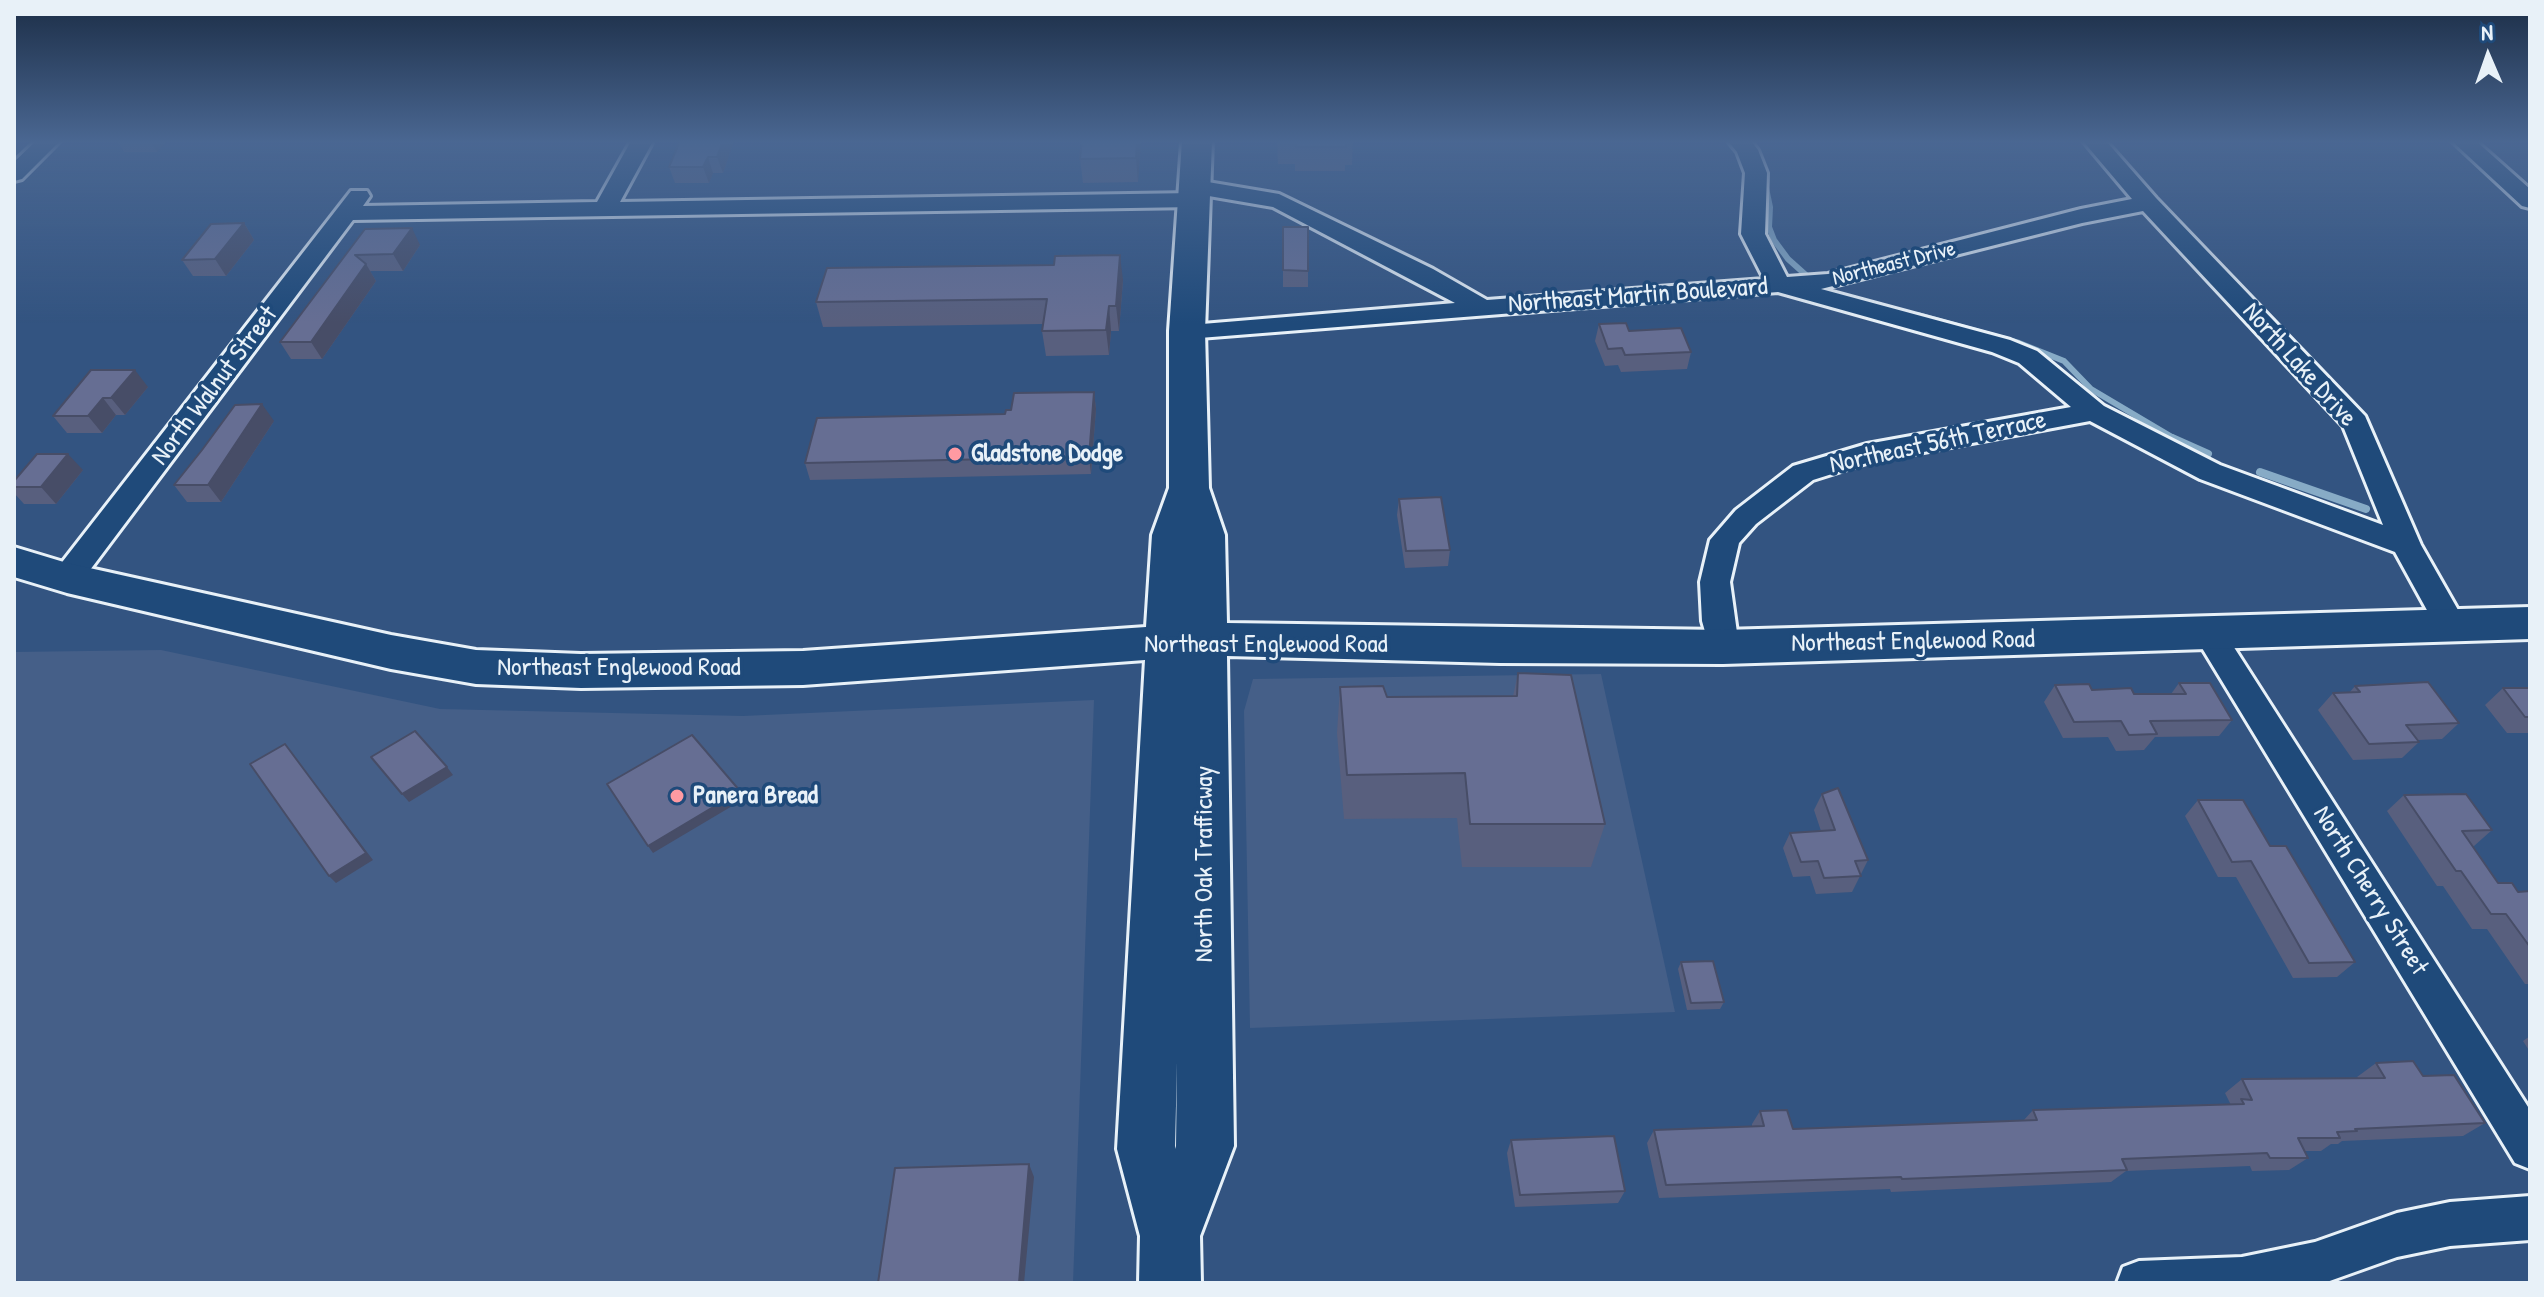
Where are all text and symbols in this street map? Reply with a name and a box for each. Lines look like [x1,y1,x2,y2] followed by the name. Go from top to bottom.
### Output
[2448,16,2528,96] north arrow
[2481,17,2494,47] text: N
[1830,236,1958,292] street label: Northeast Drive
[1507,271,1769,321] street label: Northeast Martin Boulevard
[2235,297,2363,433] street label: North Lake Drive
[145,300,285,472] street label: North Walnut Street
[1827,405,2049,481] street label: Northeast 56th Terrace
[971,438,1123,470] place label: Gladstone Dodge
[946,445,964,463] marker: Gladstone Dodge
[1791,624,2035,660] street label: Northeast Englewood Road
[1144,629,1388,661] street label: Northeast Englewood Road
[497,652,741,684] street label: Northeast Englewood Road
[1189,766,1221,962] street label: North Oak Trafficway
[693,780,818,812] place label: Panera Bread
[668,787,686,805] marker: Panera Bread
[2306,801,2434,981] street label: North Cherry Street

